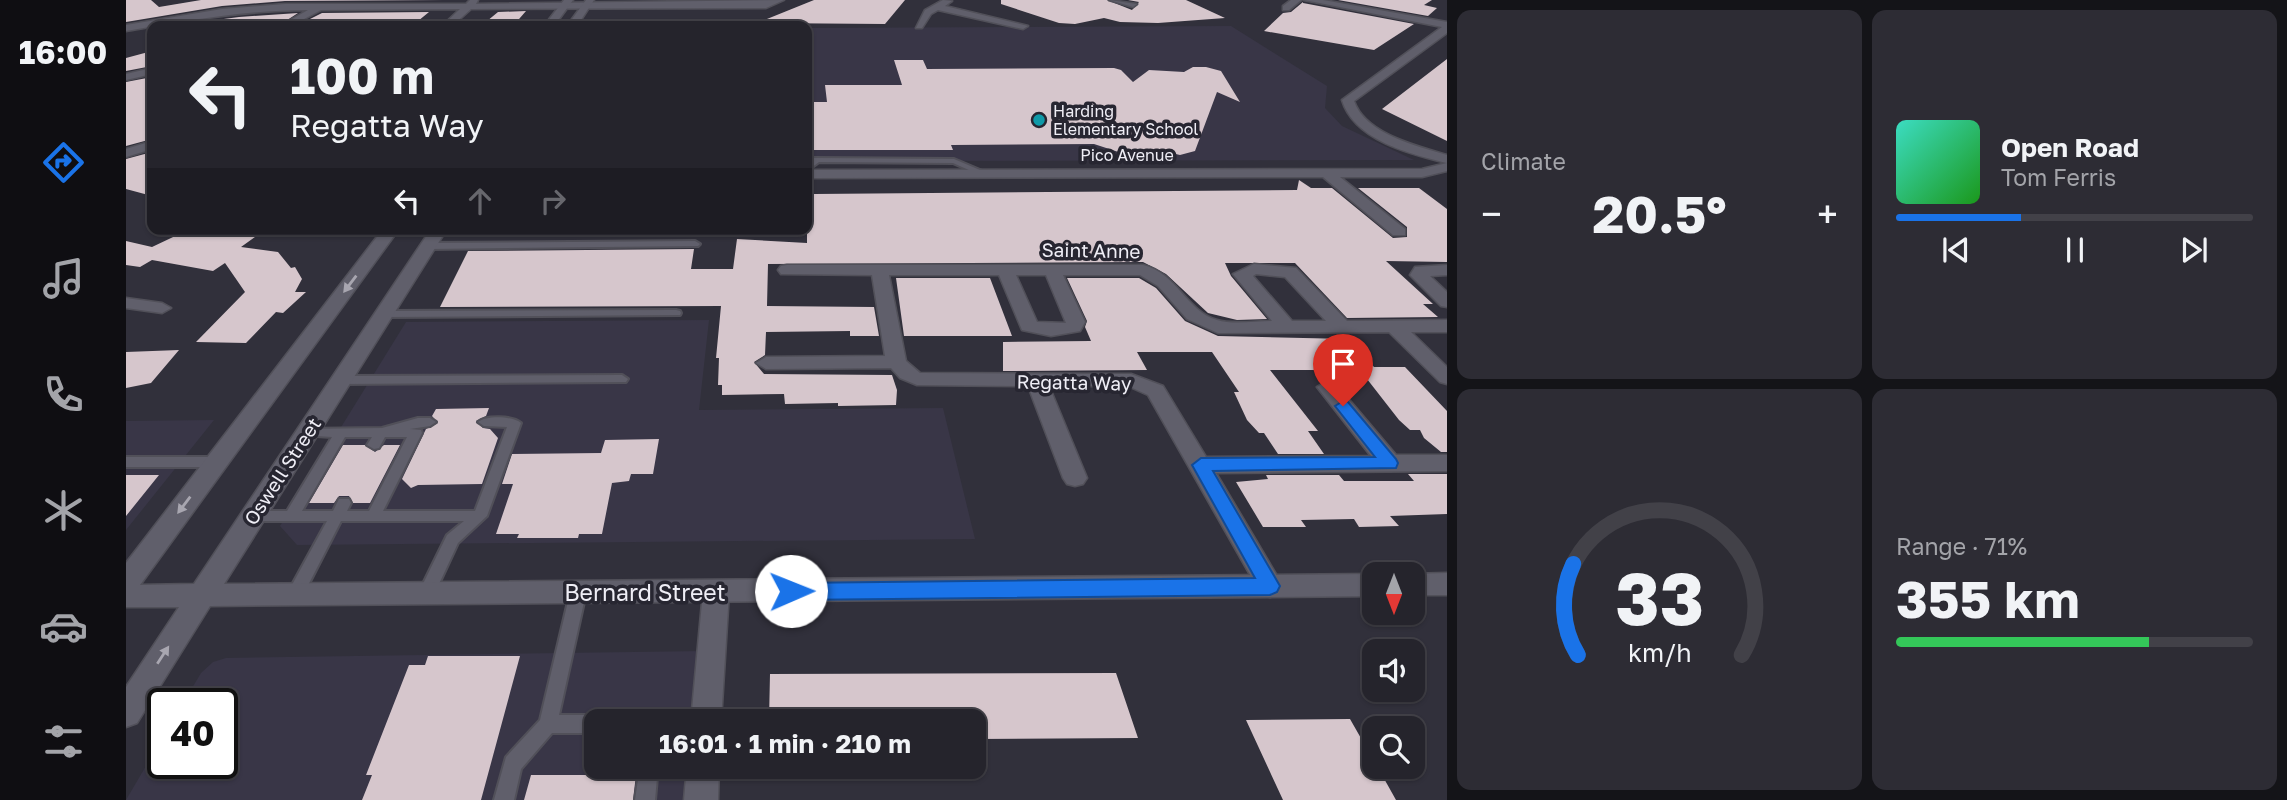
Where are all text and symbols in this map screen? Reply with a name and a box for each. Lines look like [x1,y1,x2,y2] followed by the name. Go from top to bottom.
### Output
[19,33,107,71] text: 16:00
[290,46,434,105] text: 100 m
[175,49,266,140] icon: left
[1053,101,1198,139] place label: Harding Elementary School
[290,106,484,144] text: Regatta Way
[1031,112,1047,128] marker: Harding Elementary School
[2001,132,2139,163] text: Open Road
[39,138,88,187] icon: directions
[1080,145,1174,165] street label: Pico Avenue
[1481,147,1566,175] text: Climate
[2001,163,2116,191] text: Tom Ferris
[388,182,426,220] icon: left
[461,182,499,220] icon: ahead
[534,182,572,220] icon: right
[1592,182,1727,244] text: 20.5°
[1481,191,1502,236] text: −
[1817,191,1838,236] text: +
[1937,231,1975,269] icon: previous
[2056,231,2094,269] icon: pause
[2175,231,2213,269] icon: next
[1041,238,1141,262] street label: Saint Anne
[39,254,88,303] icon: music
[343,275,357,293] one-way arrow
[1313,334,1373,406] pin
[1324,345,1362,383] icon: arrive
[1016,369,1132,395] street label: Regatta Way
[39,370,88,419] icon: phone
[239,413,325,529] street label: Oswell Street
[39,486,88,535] icon: climate
[177,496,191,514] one-way arrow
[1896,532,2027,560] text: Range · 71%
[754,554,828,628] position arrow
[1615,555,1704,642] text: 33
[1362,562,1424,625] north arrow
[1362,562,1425,779] map controls
[1896,567,2080,629] text: 355 km
[564,578,726,606] street label: Bernard Street
[39,602,88,651] icon: car
[1628,637,1691,668] text: km/h
[1362,639,1425,702] button: sound
[156,646,169,665] one-way arrow
[147,688,238,779] speed limit sign: 40
[1362,716,1425,779] button: search
[39,717,88,766] icon: filters
[659,728,911,759] text: 16:01 · 1 min · 210 m

